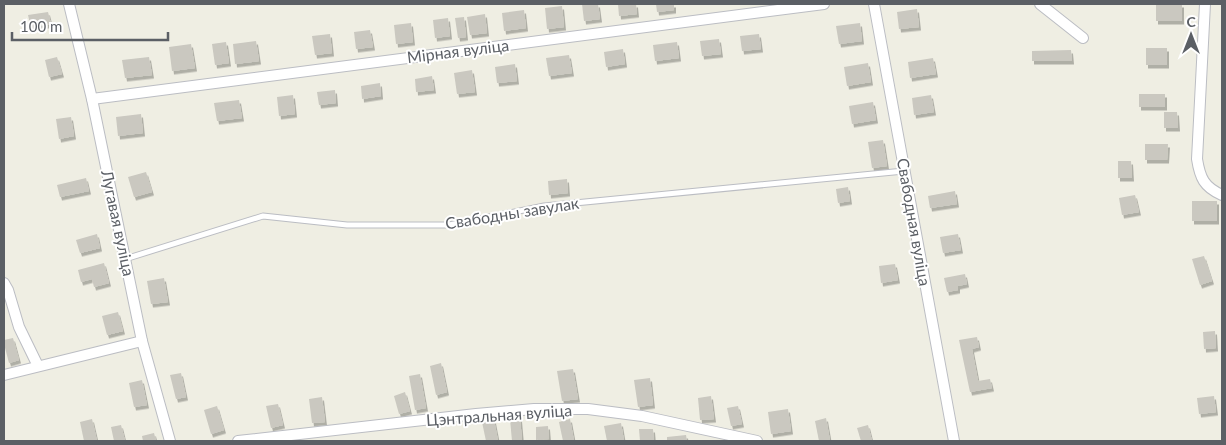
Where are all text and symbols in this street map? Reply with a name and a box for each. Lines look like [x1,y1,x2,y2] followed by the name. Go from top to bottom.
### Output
[12,10,169,42] scale bar
[1166,10,1216,60] north arrow
[1186,13,1196,30] text: С
[20,17,62,35] text: 100 m
[406,35,510,66] street label: Мірная вуліца
[894,156,935,287] street label: Свабодная вуліца
[98,167,139,278] street label: Лугавая вуліца
[444,192,581,232] street label: Свабодны завулак
[425,400,573,429] street label: Цэнтральная вуліца

